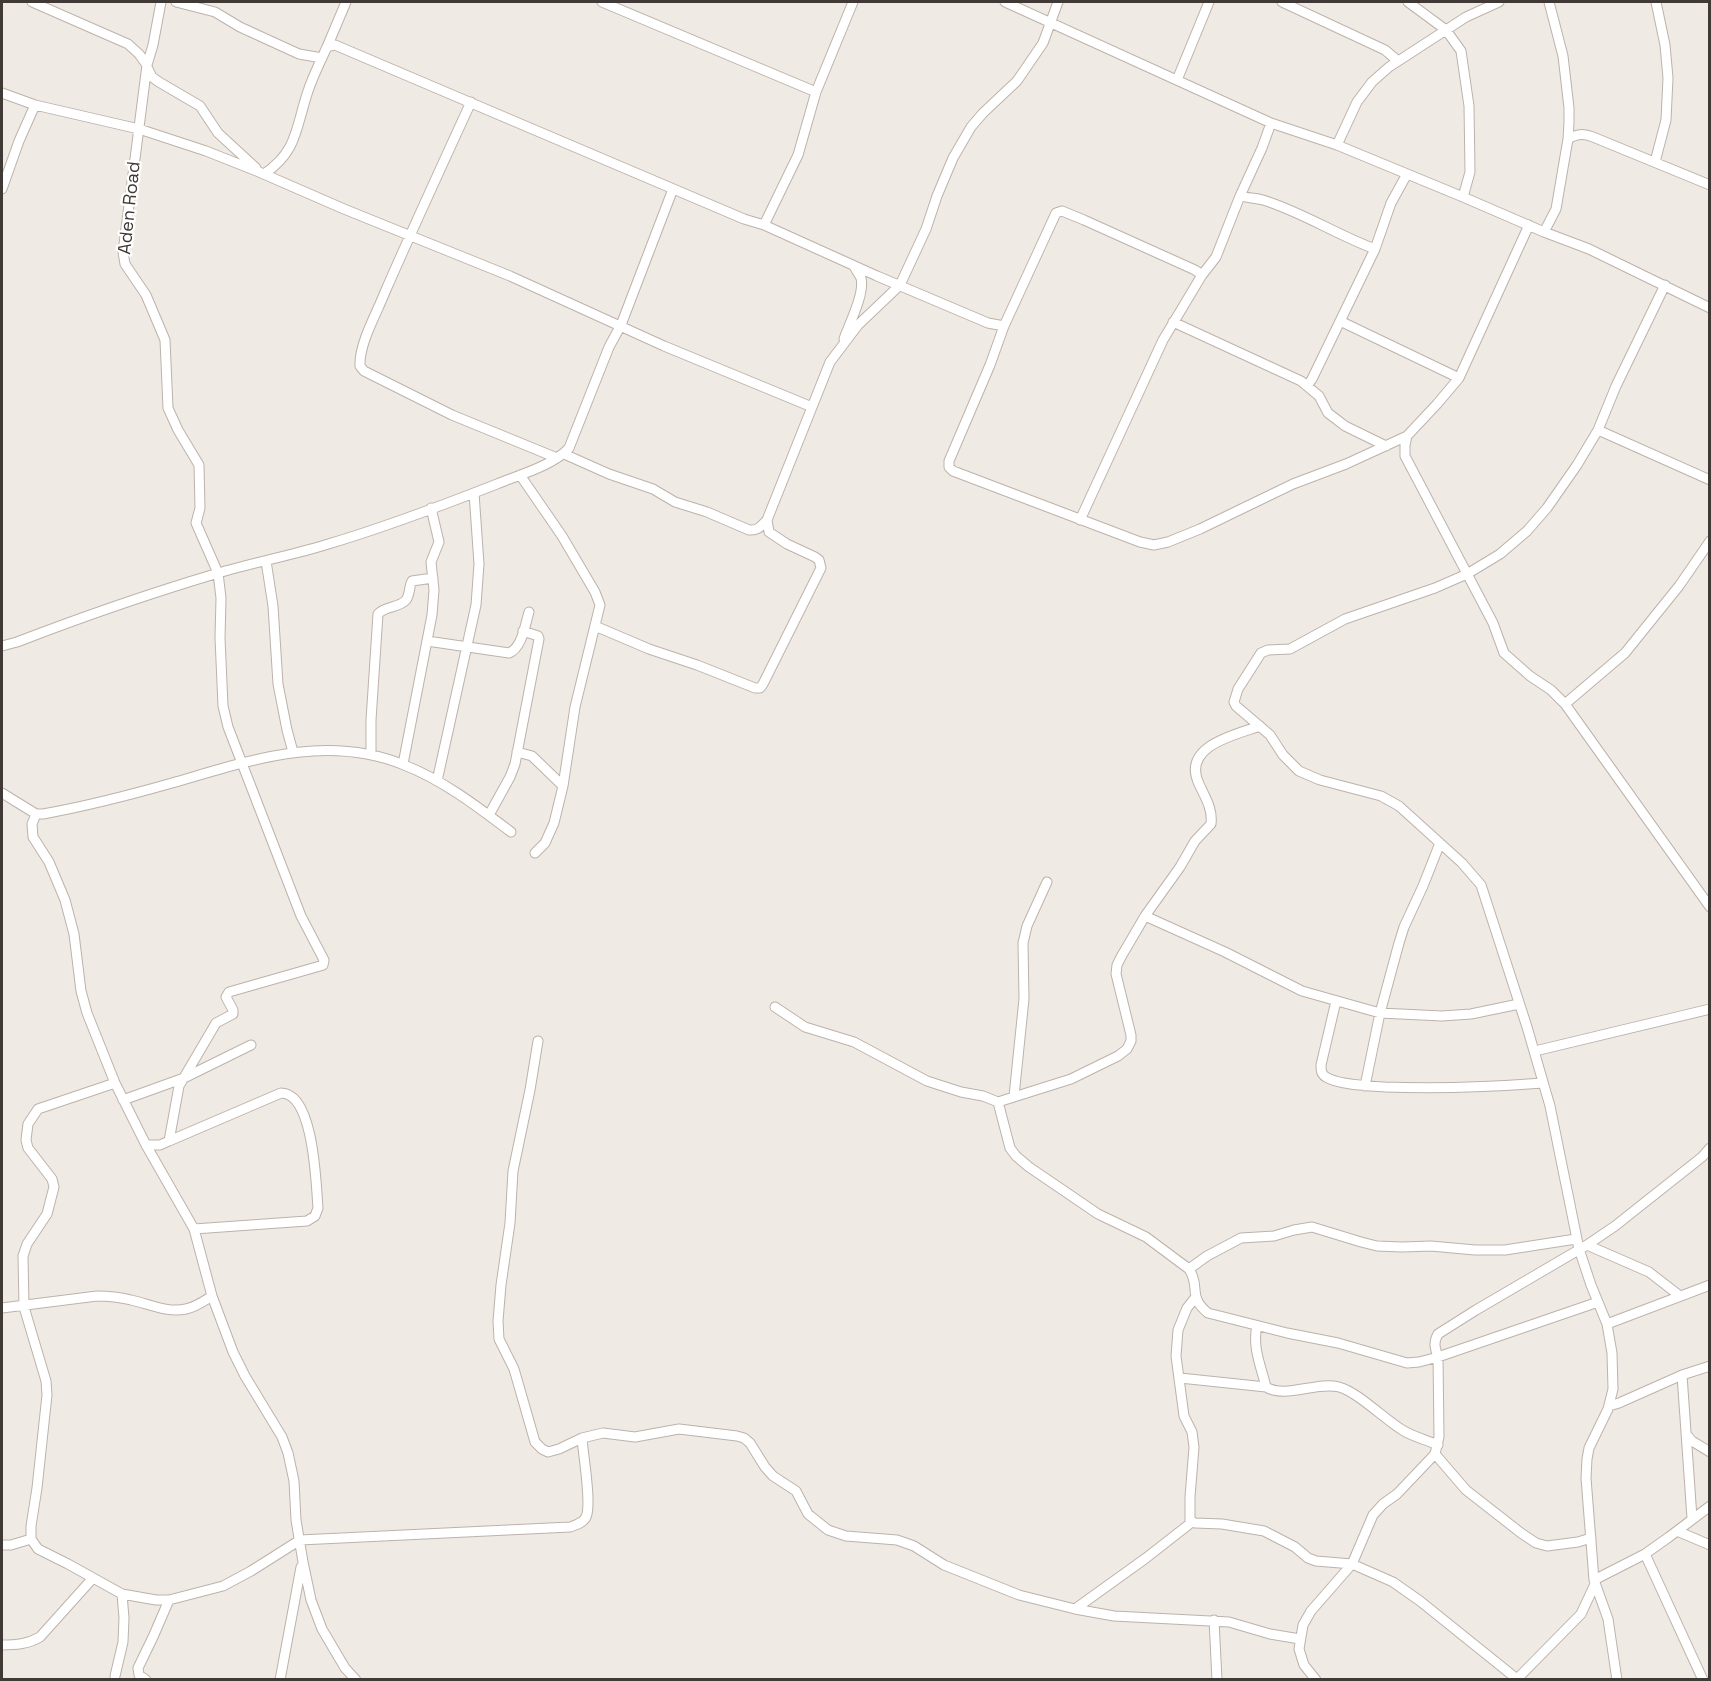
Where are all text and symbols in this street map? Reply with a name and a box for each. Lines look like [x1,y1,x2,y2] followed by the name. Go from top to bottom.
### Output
[114,160,146,256] street label: Aden Road

